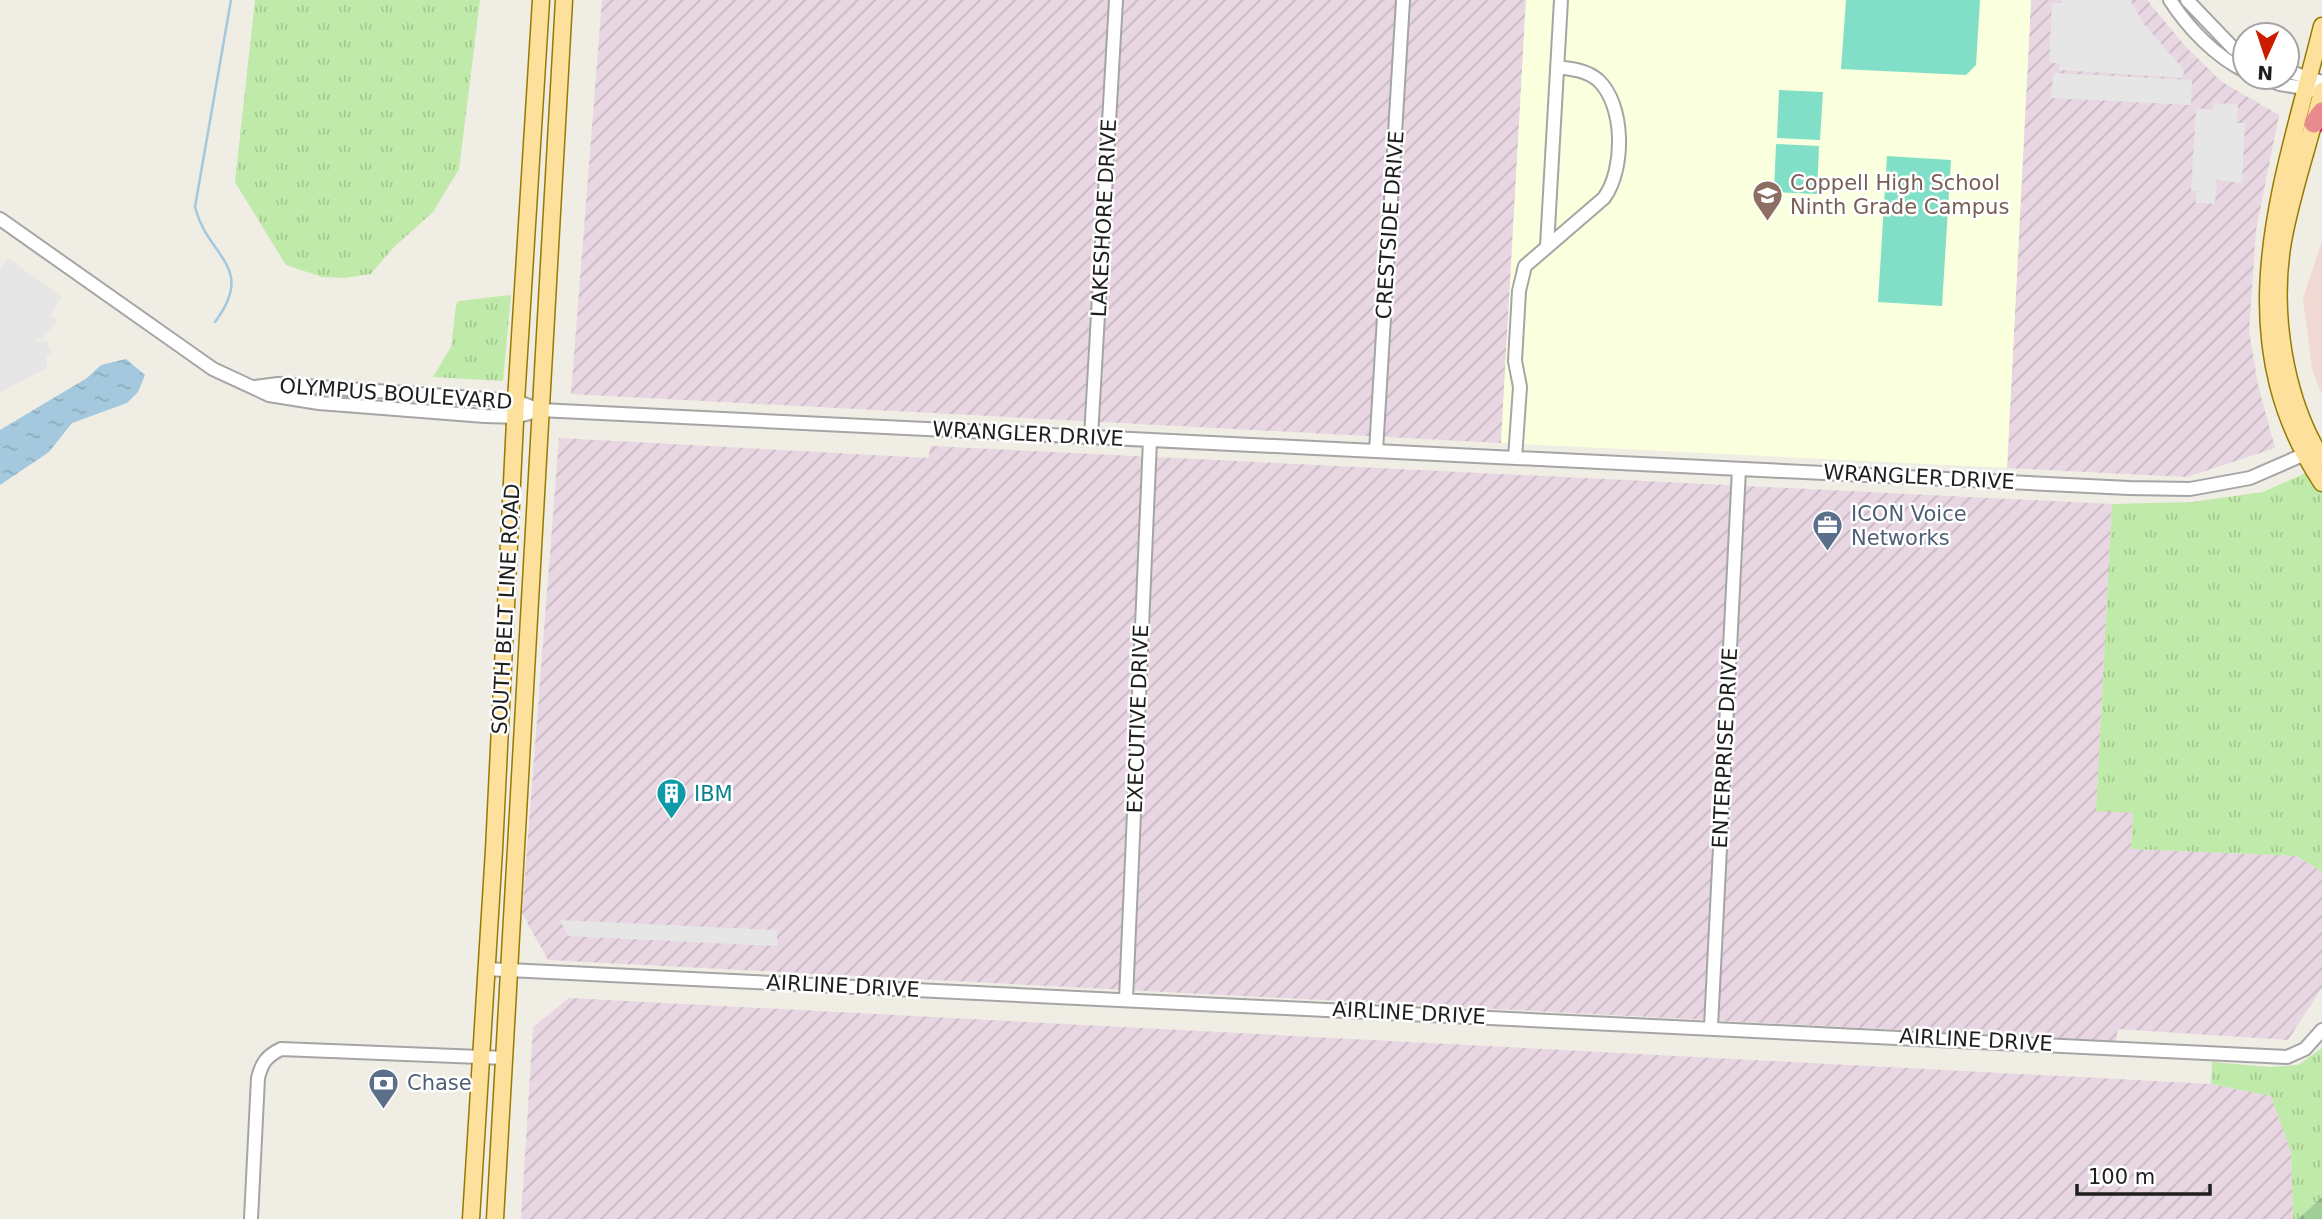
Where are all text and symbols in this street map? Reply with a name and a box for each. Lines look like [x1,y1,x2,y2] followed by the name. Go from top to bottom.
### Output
[2231,21,2301,91] north arrow
[2257,62,2274,84] text: N
[1087,118,1121,318] street label: LAKESHORE DRIVE
[1371,130,1409,320] street label: CRESTSIDE DRIVE
[1790,171,2009,219] place label: Coppell High School Ninth Grade Campus
[1750,178,1784,222] school or university icon: Coppell High School Ninth Grade Campus
[279,374,513,414] street label: OLYMPUS BOULEVARD
[932,417,1124,451] street label: WRANGLER DRIVE
[1823,460,2015,494] street label: WRANGLER DRIVE
[487,483,525,735] street label: SOUTH BELT LINE ROAD
[1851,502,1967,550] place label: ICON Voice Networks
[1811,509,1845,553] office icon: ICON Voice Networks
[1123,624,1153,814] street label: EXECUTIVE DRIVE
[1708,647,1742,849] street label: ENTERPRISE DRIVE
[654,777,688,821] building icon: IBM
[694,782,733,806] place label: IBM
[766,970,920,1002] street label: AIRLINE DRIVE
[1332,997,1486,1029] street label: AIRLINE DRIVE
[1899,1024,2053,1056] street label: AIRLINE DRIVE
[367,1066,401,1110] bank icon: Chase
[407,1071,472,1095] place label: Chase
[2077,1152,2210,1196] scale bar
[2088,1165,2155,1189] text: 100 m

